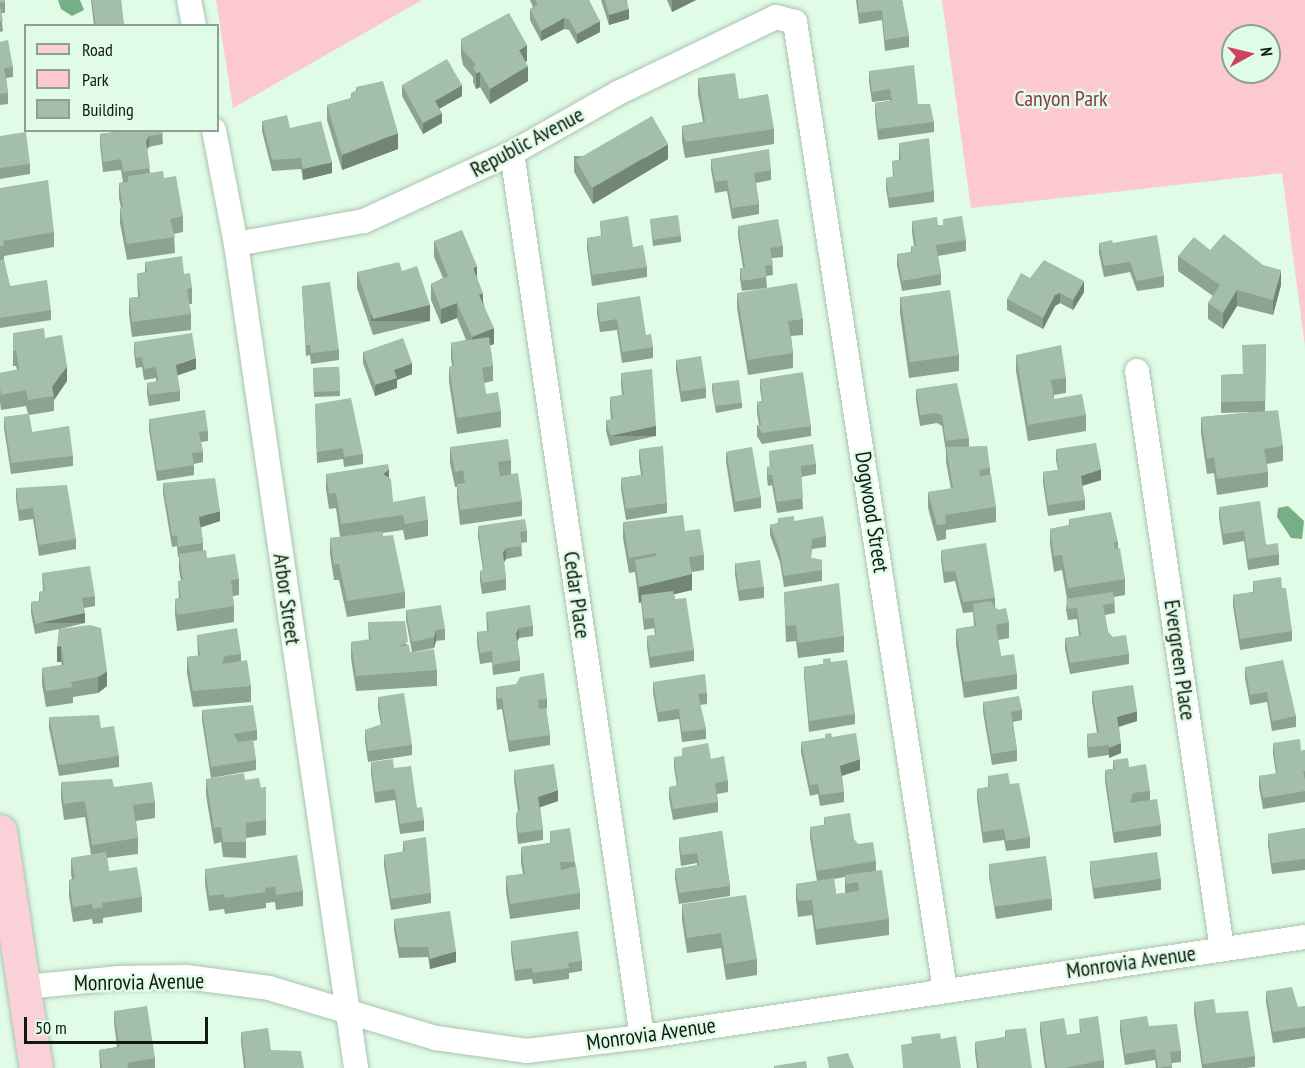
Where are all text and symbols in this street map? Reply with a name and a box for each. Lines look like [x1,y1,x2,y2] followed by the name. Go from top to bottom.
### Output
[24,24,219,132] legend
[1221,24,1281,84] north arrow
[82,38,113,61] text: Road
[1256,46,1277,57] text: N
[82,68,109,91] text: Park
[1014,86,1108,112] park label: Canyon Park
[82,98,134,121] text: Building
[465,101,589,183] street label: Republic Avenue
[849,450,895,574] street label: Dogwood Street
[558,550,596,640] street label: Cedar Place
[268,552,306,646] street label: Arbor Street
[1158,598,1202,722] street label: Evergreen Place
[1064,940,1198,984] street label: Monrovia Avenue
[73,968,205,996] street label: Monrovia Avenue
[27,1005,212,1043] scale bar
[584,1012,718,1056] street label: Monrovia Avenue
[35,1016,67,1039] text: 50 m

